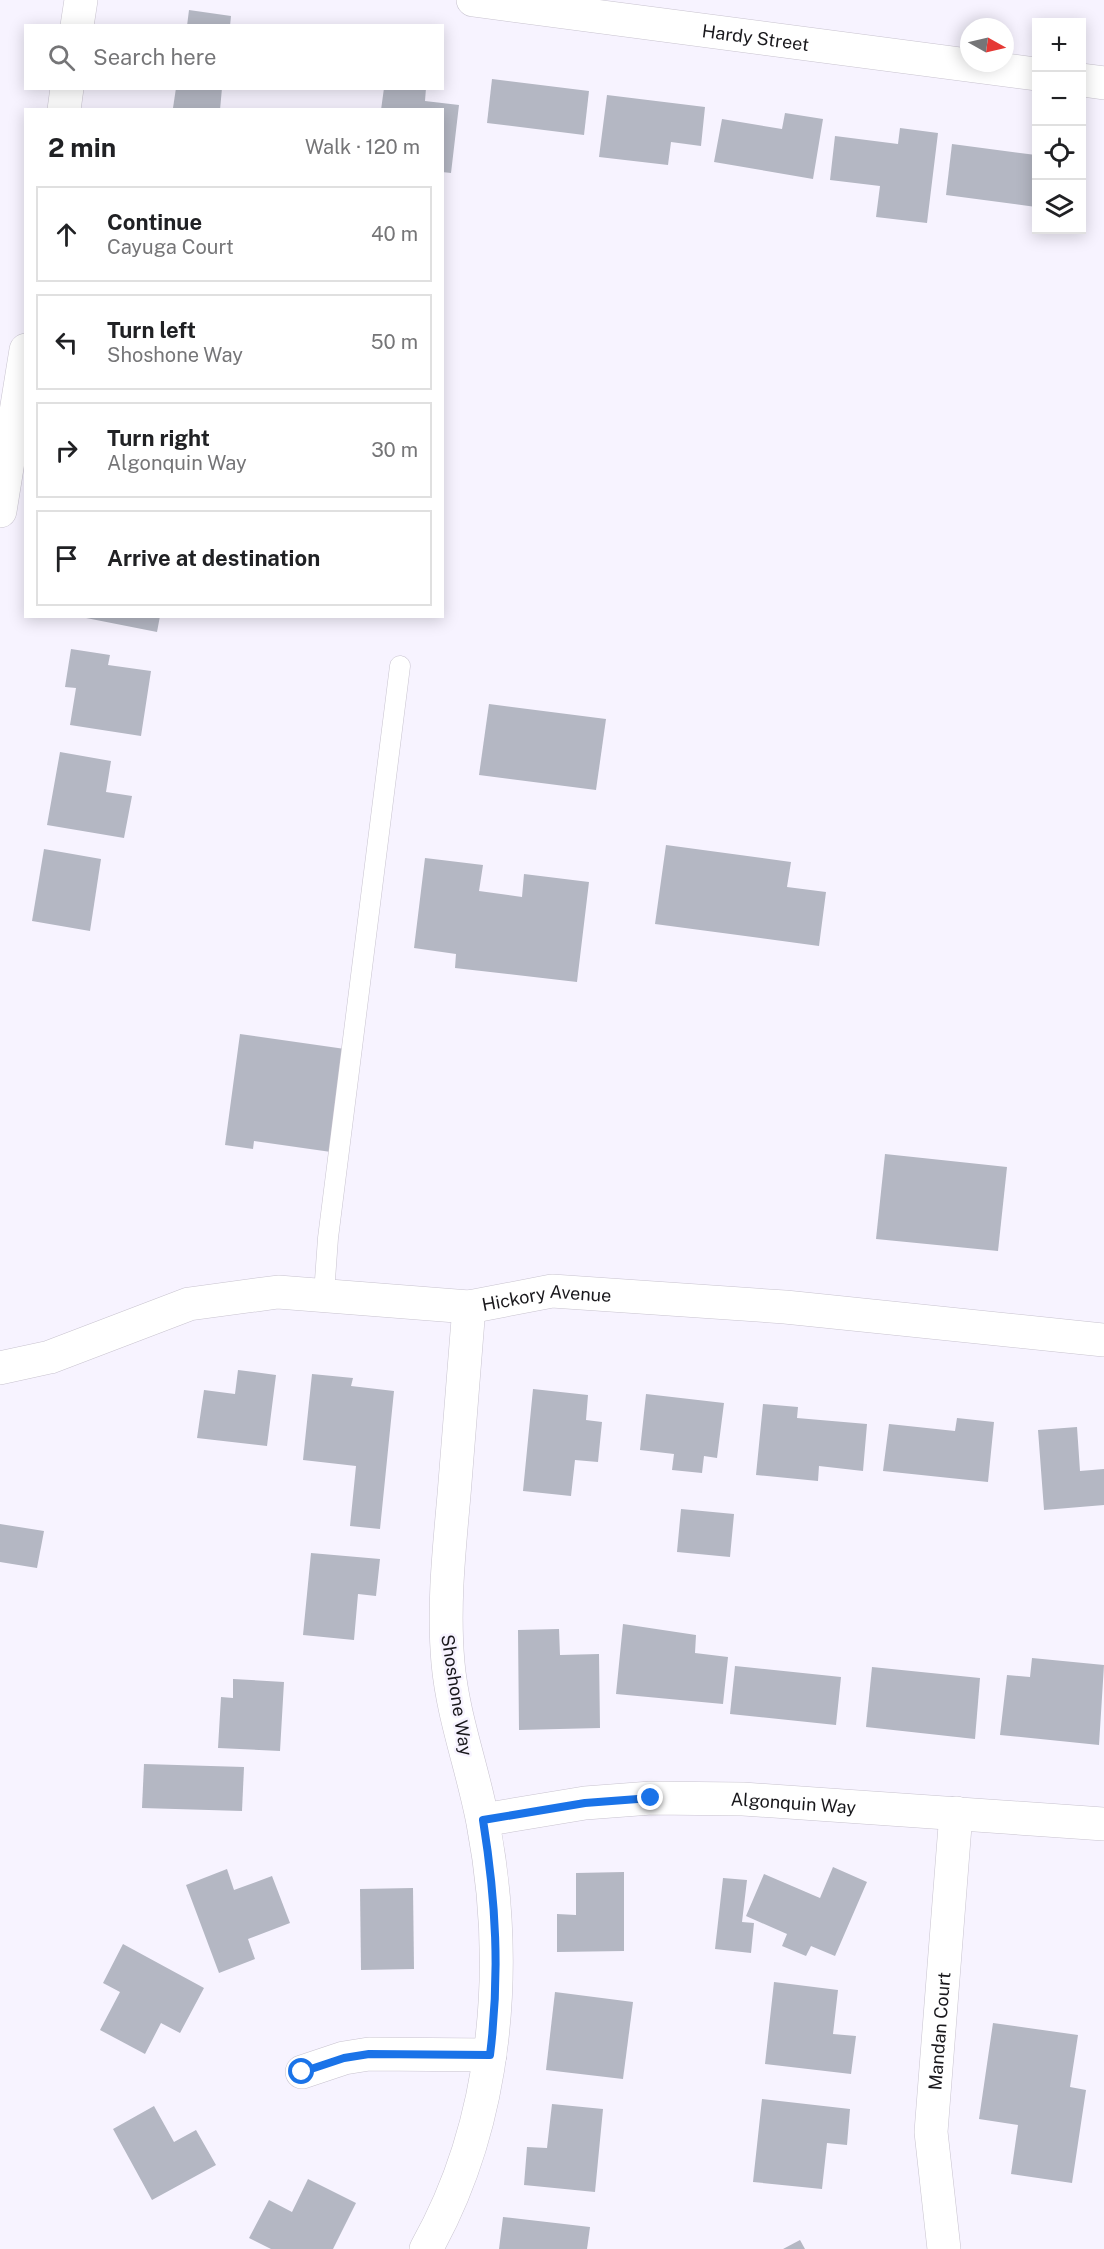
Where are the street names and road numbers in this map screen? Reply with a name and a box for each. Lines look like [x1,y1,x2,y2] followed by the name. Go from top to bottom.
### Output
[701,20,810,55] street label: Hardy Street
[480,1280,612,1315] street label: Hickory Avenue
[437,1633,477,1757] street label: Shoshone Way
[730,1788,857,1817] street label: Algonquin Way
[924,1971,954,2091] street label: Mandan Court

